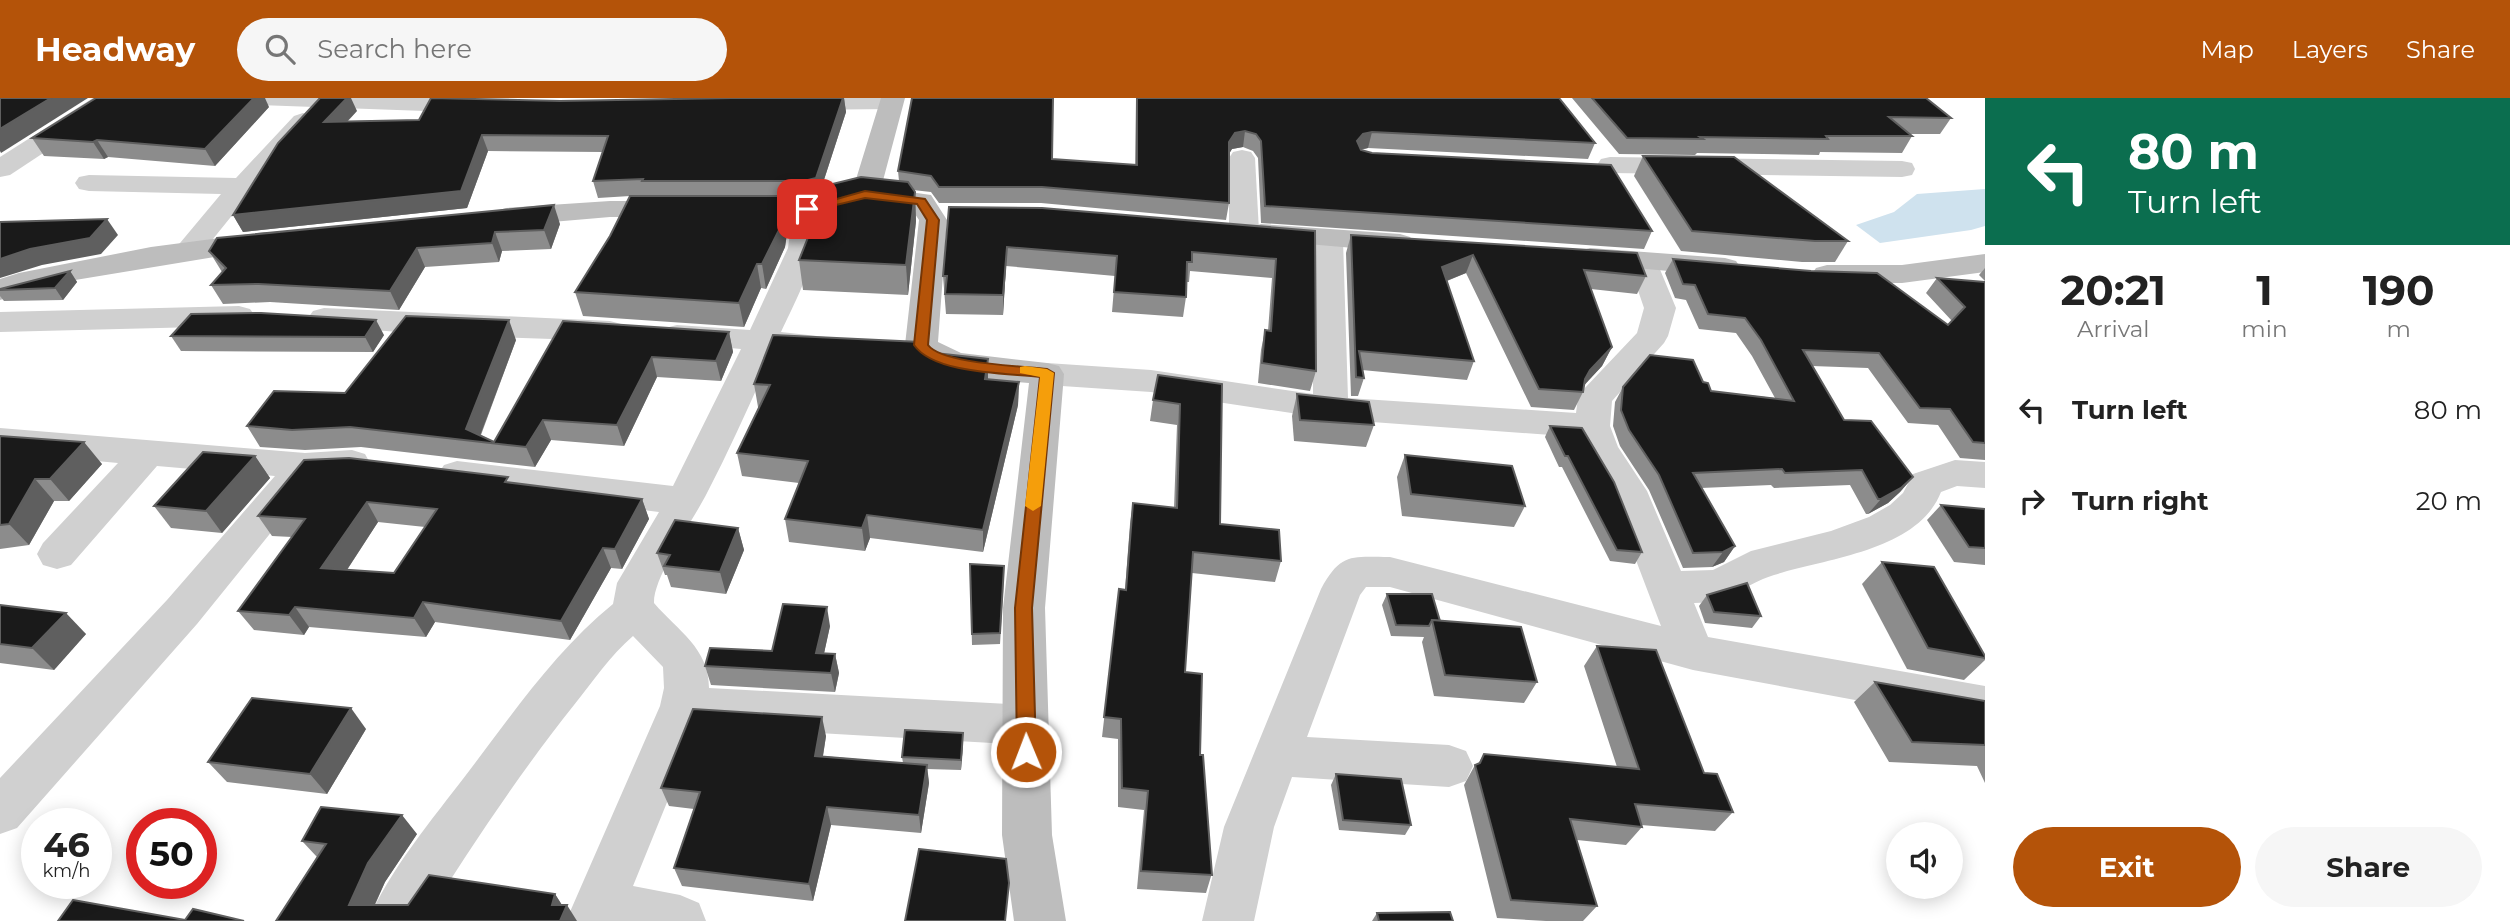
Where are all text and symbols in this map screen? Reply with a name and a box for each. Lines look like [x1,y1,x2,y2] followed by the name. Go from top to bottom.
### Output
[237,18,727,81] search box
[35,29,195,69] text: Headway
[261,30,299,68] icon: search
[317,33,472,65] text: Search here
[2200,35,2254,64] text: Map
[2292,35,2368,64] text: Layers
[2406,35,2475,64] text: Share
[2128,122,2259,181] text: 80 m
[2013,126,2104,217] icon: left
[777,179,837,239] pin
[2128,182,2262,221] text: Turn left
[788,190,826,228] icon: arrive
[2060,264,2166,316] text: 20:21
[2256,264,2273,316] text: 1
[2363,264,2435,316] text: 190
[2077,315,2149,343] text: Arrival
[2241,315,2287,343] text: min
[2387,315,2411,343] text: m
[2013,391,2051,429] icon: left
[2072,394,2188,426] text: Turn left
[2414,394,2482,426] text: 80 m
[2013,482,2051,520] icon: right
[2072,485,2208,517] text: Turn right
[2416,485,2482,517] text: 20 m
[989,715,1063,789] position arrow
[126,808,217,899] speed limit sign: 50
[1886,822,1963,899] map controls
[1886,822,1963,899] button: sound
[43,823,90,866] text: 46
[2013,827,2241,907] button: Exit
[2255,827,2482,907] button: Share
[42,860,91,882] text: km/h

